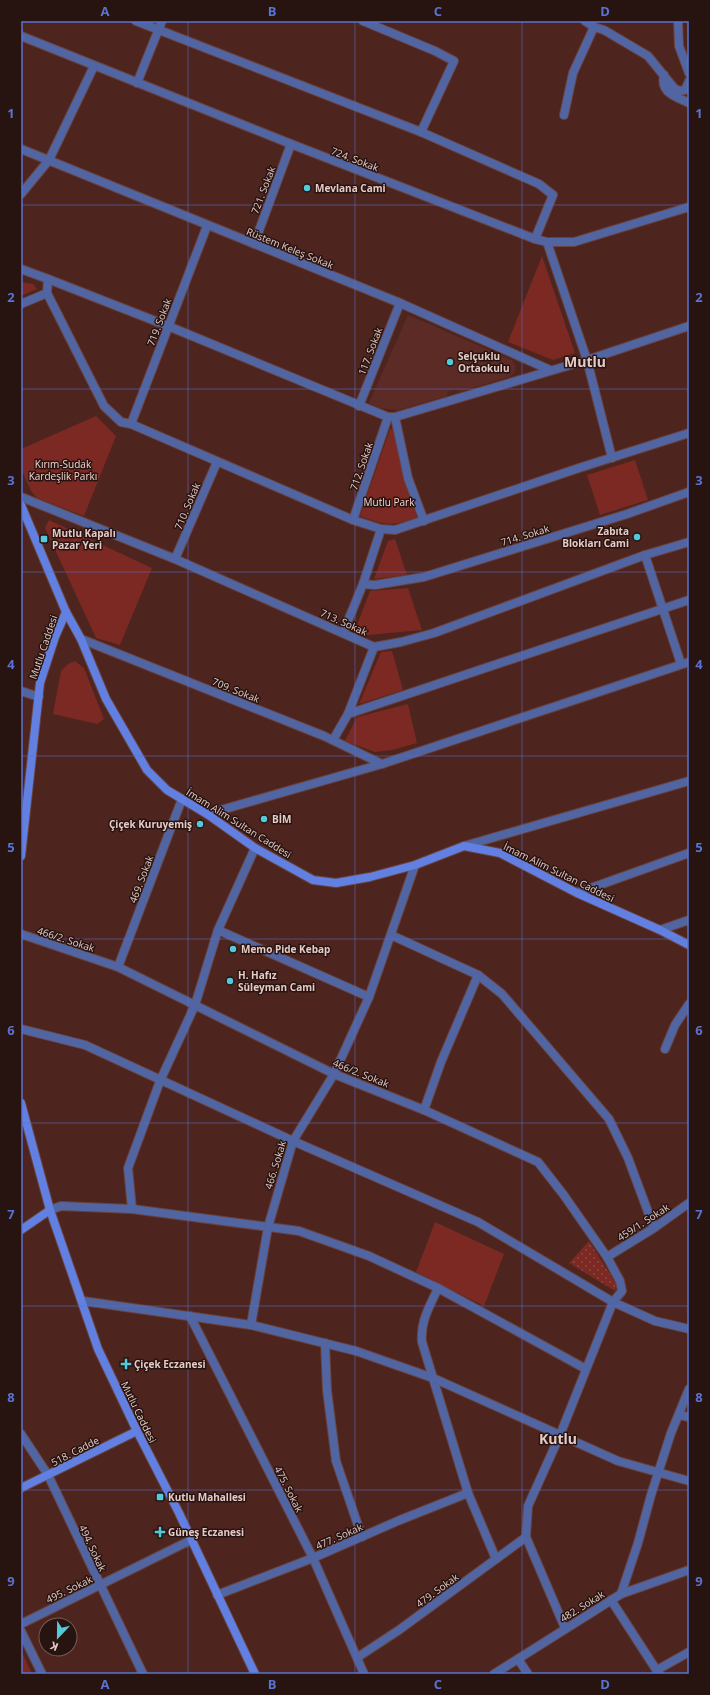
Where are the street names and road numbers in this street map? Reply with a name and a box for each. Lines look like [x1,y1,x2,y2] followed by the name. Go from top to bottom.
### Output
[329,144,382,175] street label: 724. Sokak
[248,163,279,216] street label: 721. Sokak
[244,224,336,272] street label: Rüstem Keleş Sokak
[144,295,175,348] street label: 719. Sokak
[355,324,386,377] street label: 117. Sokak
[346,439,376,492] street label: 712. Sokak
[171,480,203,532] street label: 710. Sokak
[499,521,552,549] street label: 714. Sokak
[318,605,370,639] street label: 713. Sokak
[25,613,61,681] street label: Mutlu Caddesi
[210,674,262,706] street label: 709. Sokak
[184,785,294,861] street label: İmam Alim Sultan Caddesi
[501,839,617,905] street label: İmam Alim Sultan Caddesi
[126,852,157,905] street label: 469. Sokak
[36,923,97,955] street label: 466/2. Sokak
[331,1055,392,1091] street label: 466/2. Sokak
[261,1138,289,1191] street label: 466. Sokak
[614,1200,672,1244] street label: 459/1. Sokak
[118,1379,160,1445] street label: Mutlu Caddesi
[49,1433,102,1469] street label: 518. Cadde
[271,1464,307,1515] street label: 475. Sokak
[313,1519,365,1553] street label: 477. Sokak
[76,1522,110,1574] street label: 494. Sokak
[413,1569,462,1610] street label: 479. Sokak
[43,1571,95,1606] street label: 495. Sokak
[557,1586,608,1625] street label: 482. Sokak

